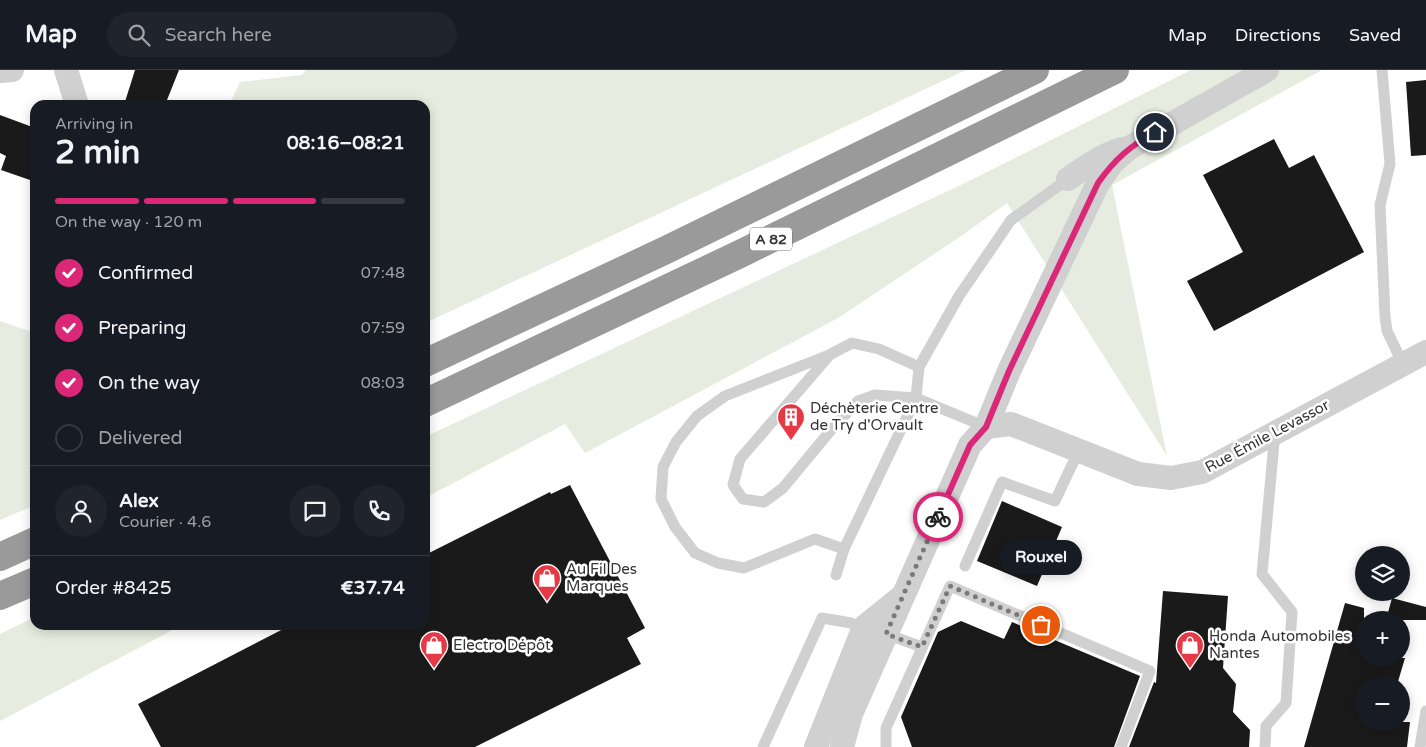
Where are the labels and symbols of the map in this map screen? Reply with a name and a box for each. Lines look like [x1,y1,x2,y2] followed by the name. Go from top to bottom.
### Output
[1134,111,1176,153] pin
[750,227,792,250] road number: A 82
[1202,396,1332,476] street label: Rue Émile Levassor
[810,399,938,434] place label: Déchèterie Centre de Try d'Orvault
[776,402,806,441] building icon: Déchèterie Centre de Try d'Orvault
[913,492,963,542] courier
[1000,540,1082,575] callout: Rouxel
[566,560,637,595] place label: Au Fil Des Marques
[532,563,562,602] shop icon: Au Fil Des Marques
[1020,604,1062,646] pin
[1209,627,1351,662] place label: Honda Automobiles Nantes
[419,630,449,669] shop icon: Electro Dépôt
[1175,630,1205,669] shop icon: Honda Automobiles Nantes
[453,636,551,654] place label: Electro Dépôt

